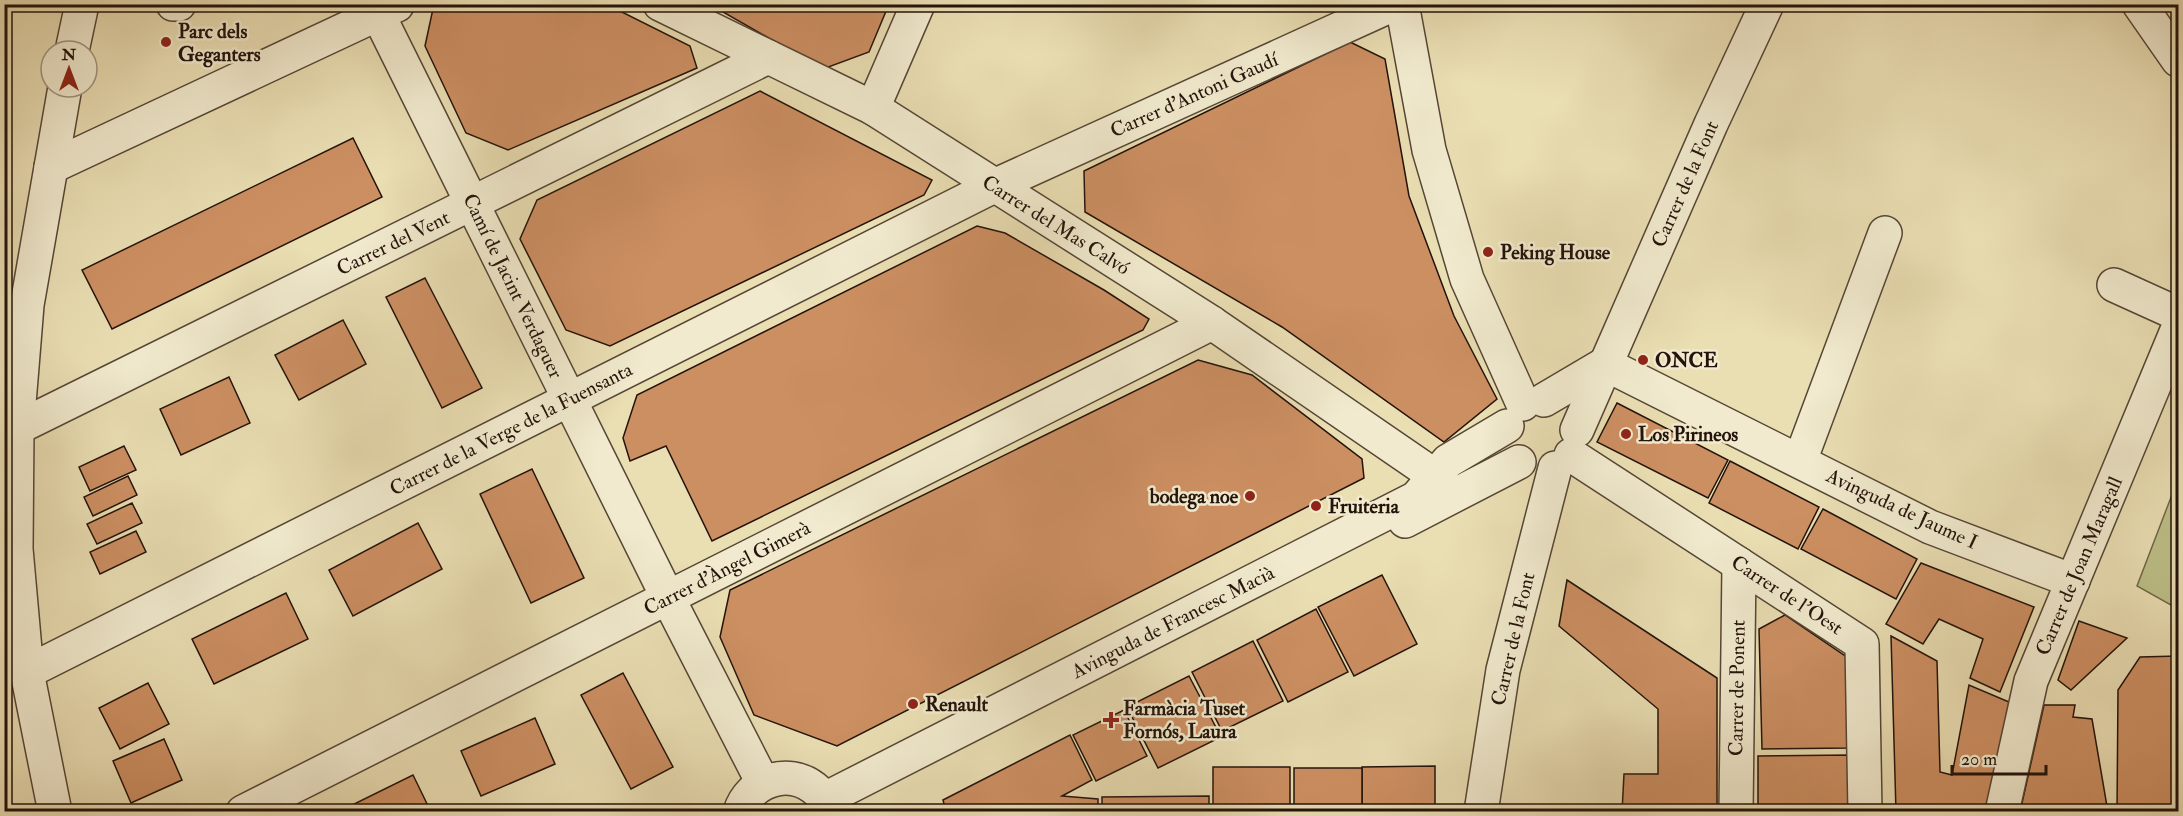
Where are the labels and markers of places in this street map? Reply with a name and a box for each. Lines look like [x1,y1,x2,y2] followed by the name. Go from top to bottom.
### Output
[178,19,261,68] place label: Parc dels Geganters
[159,35,173,49] marker: Parc dels Geganters
[1500,240,1611,266] place label: Peking House
[1481,245,1495,259] marker: Peking House
[1655,348,1718,373] place label: ONCE
[1636,353,1650,367] marker: ONCE
[1638,422,1738,447] place label: Los Pirineos
[1619,427,1633,441] marker: Los Pirineos
[1149,484,1239,510] place label: bodega noe
[1243,489,1257,503] marker: bodega noe
[1328,494,1400,519] place label: Fruiteria
[1309,499,1323,513] marker: Fruiteria
[925,692,988,717] place label: Renault
[1123,696,1246,744] place label: Farmàcia Tuset Fornós, Laura
[906,697,920,711] marker: Renault
[1104,713,1118,727] marker: Farmàcia Tuset Fornós, Laura

